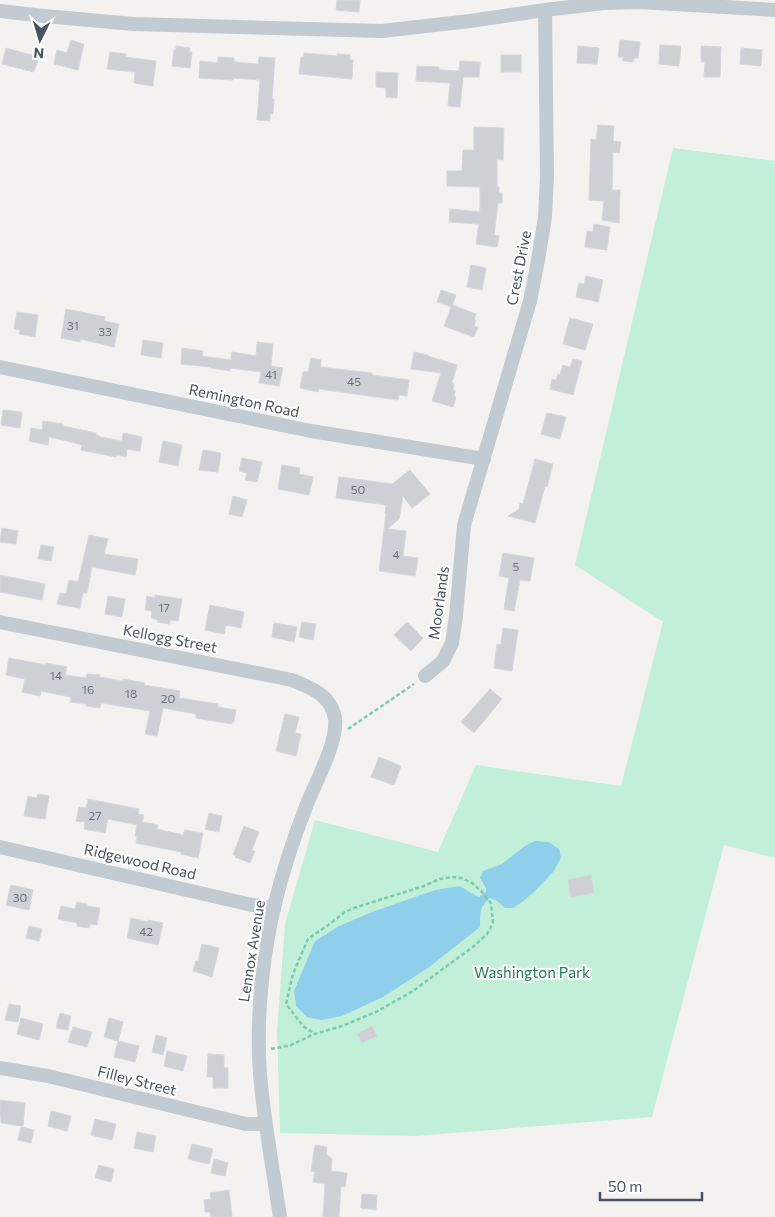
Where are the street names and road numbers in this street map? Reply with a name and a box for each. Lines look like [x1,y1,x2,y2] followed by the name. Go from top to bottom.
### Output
[502,229,534,307] street label: Crest Drive
[187,380,301,421] street label: Remington Road
[424,565,452,641] street label: Moorlands
[122,620,219,656] street label: Kellogg Street
[82,839,198,883] street label: Ridgewood Road
[234,898,268,1003] street label: Lennox Avenue
[96,1062,179,1099] street label: Filley Street

